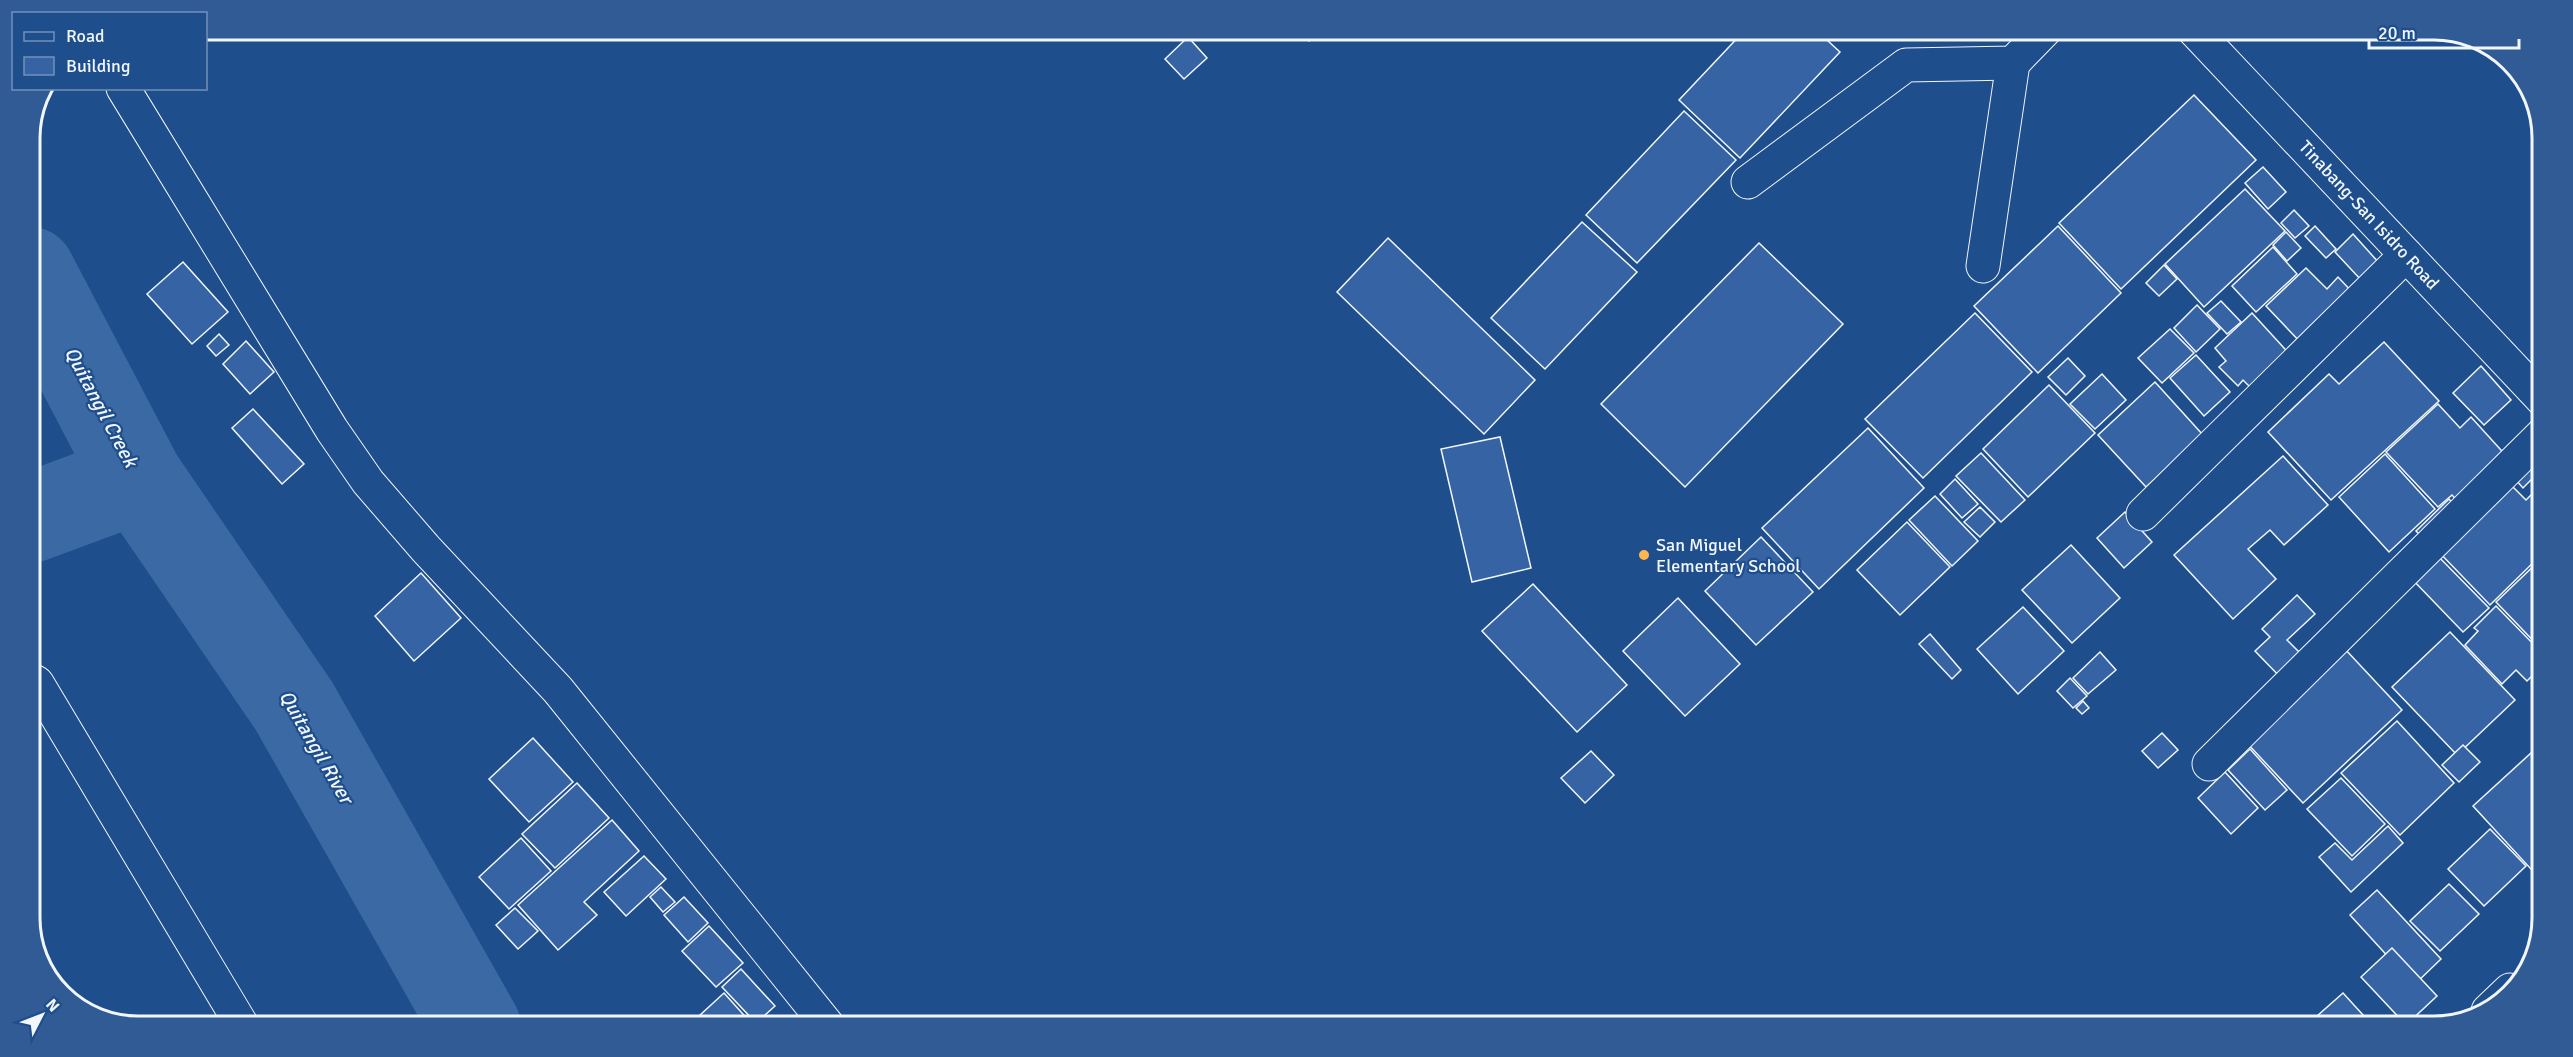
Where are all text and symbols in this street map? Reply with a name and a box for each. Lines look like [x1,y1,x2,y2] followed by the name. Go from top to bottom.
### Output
[12,12,207,90] legend
[2369,12,2519,50] scale bar
[2378,22,2416,44] text: 20 m
[66,25,105,47] text: Road
[66,55,130,77] text: Building
[2294,136,2444,294] street label: Tinabang-San Isidro Road
[59,343,144,473] water label: Quitangil Creek
[1656,534,1801,577] place label: San Miguel Elementary School
[1637,548,1651,562] marker: San Miguel Elementary School
[273,686,360,810] water label: Quitangil River
[12,985,72,1045] north arrow
[41,995,64,1016] text: N

